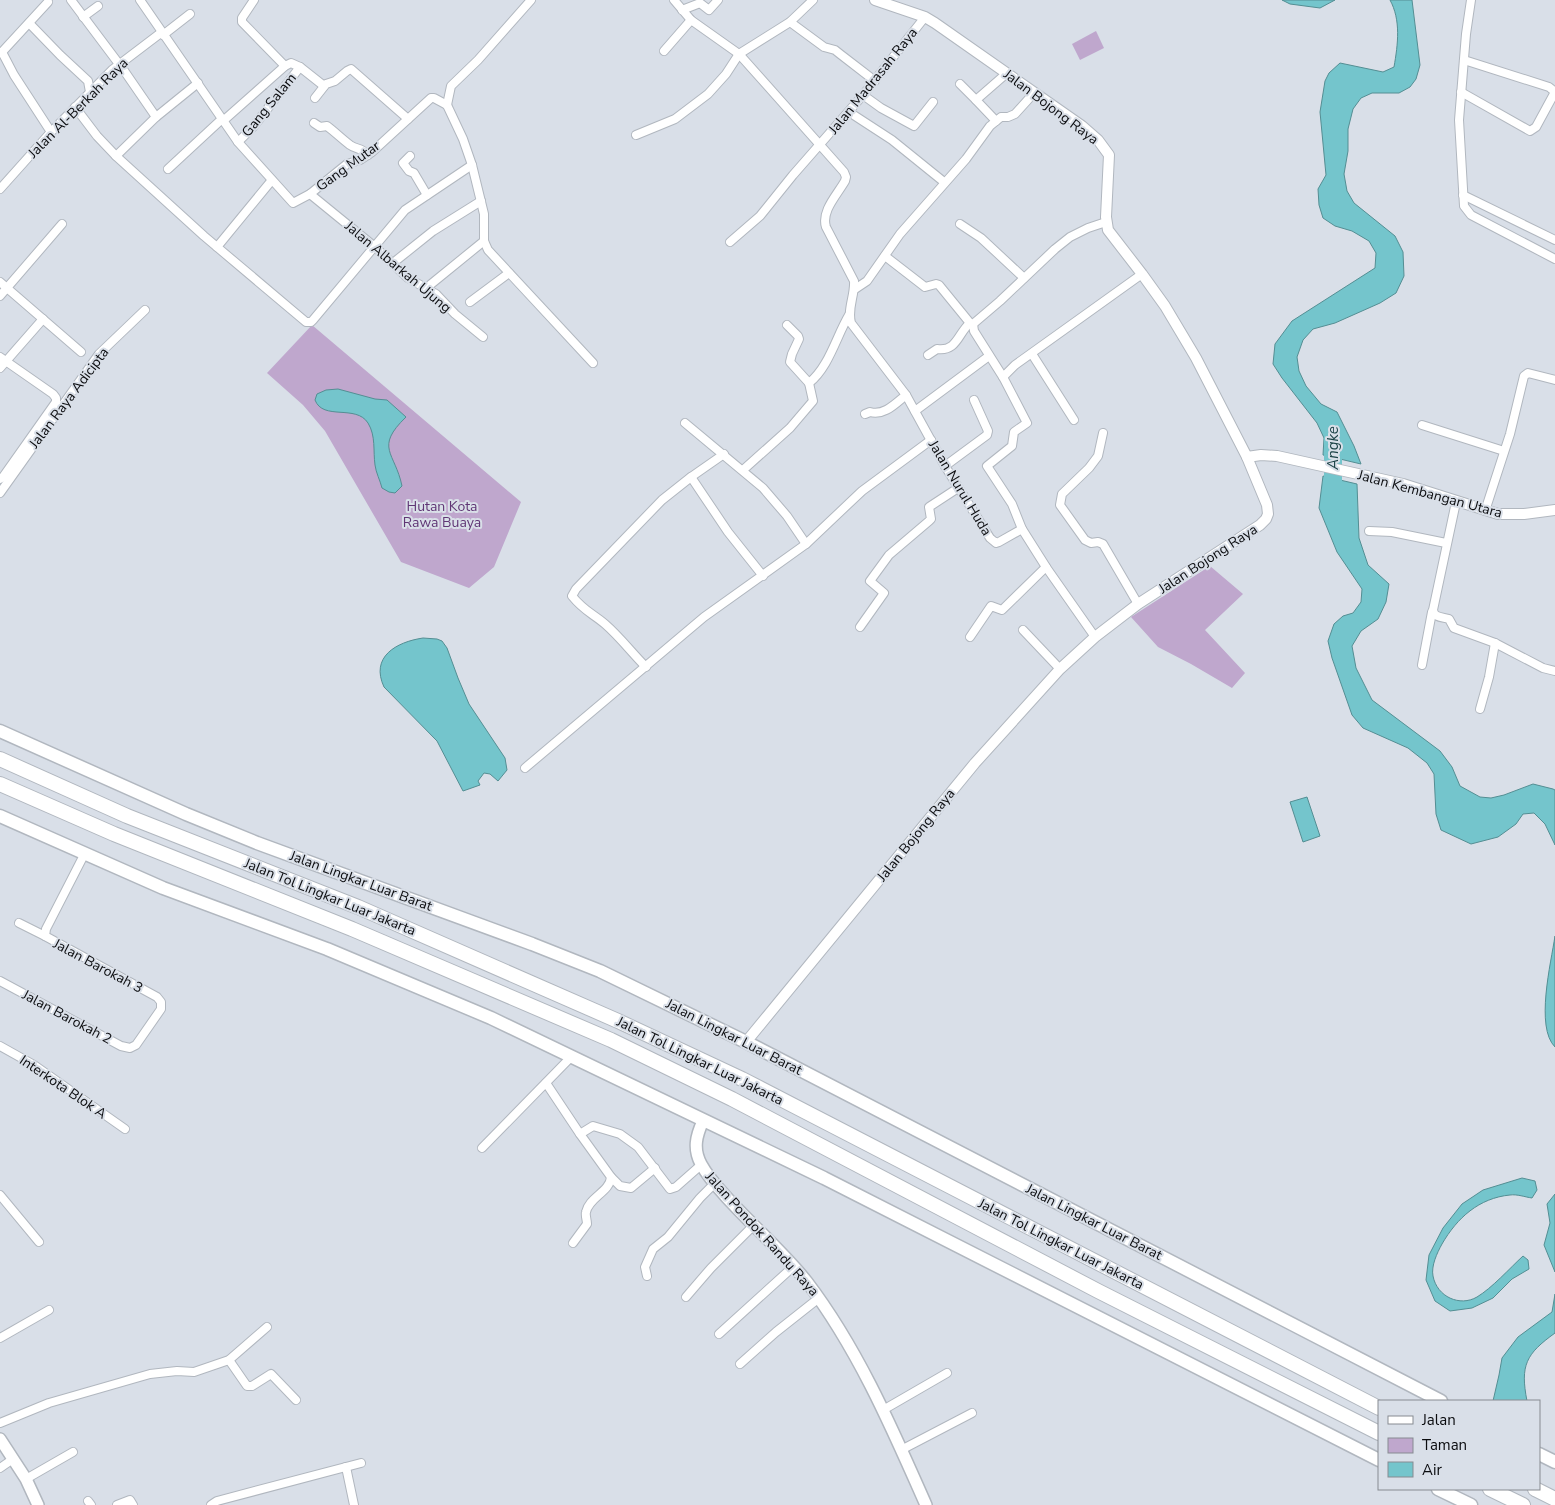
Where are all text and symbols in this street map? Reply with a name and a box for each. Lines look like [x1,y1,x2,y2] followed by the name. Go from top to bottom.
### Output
[823,24,922,139] street label: Jalan Madrasah Raya
[23,54,132,163] street label: Jalan Al-Berkah Raya
[999,64,1102,149] street label: Jalan Bojong Raya
[237,69,301,141] street label: Gang Salam
[312,136,384,196] street label: Gang Mutar
[340,216,455,317] street label: Jalan Albarkah Ujung
[24,344,113,453] street label: Jalan Raya Adicipta
[1323,426,1343,471] water label: Angke
[924,436,996,539] street label: Jalan Nurul Huda
[1355,465,1504,522] street label: Jalan Kembangan Utara
[403,497,481,532] park label: Hutan Kota Rawa Buaya
[1154,520,1261,599] street label: Jalan Bojong Raya
[872,785,959,886] street label: Jalan Bojong Raya
[286,846,435,916] street label: Jalan Lingkar Luar Barat
[241,853,419,940] street label: Jalan Tol Lingkar Luar Jakarta
[49,934,146,998] street label: Jalan Barokah 3
[18,985,115,1049] street label: Jalan Barokah 2
[662,994,805,1080] street label: Jalan Lingkar Luar Barat
[613,1012,787,1110] street label: Jalan Tol Lingkar Luar Jakarta
[16,1051,110,1123] street label: Interkota Blok A
[700,1167,823,1300] street label: Jalan Pondok Randu Raya
[1022,1179,1165,1265] street label: Jalan Lingkar Luar Barat
[974,1193,1147,1294] street label: Jalan Tol Lingkar Luar Jakarta
[1378,1400,1540,1490] legend
[1421,1410,1456,1430] text: Jalan
[1422,1435,1467,1455] text: Taman
[1422,1460,1442,1480] text: Air

